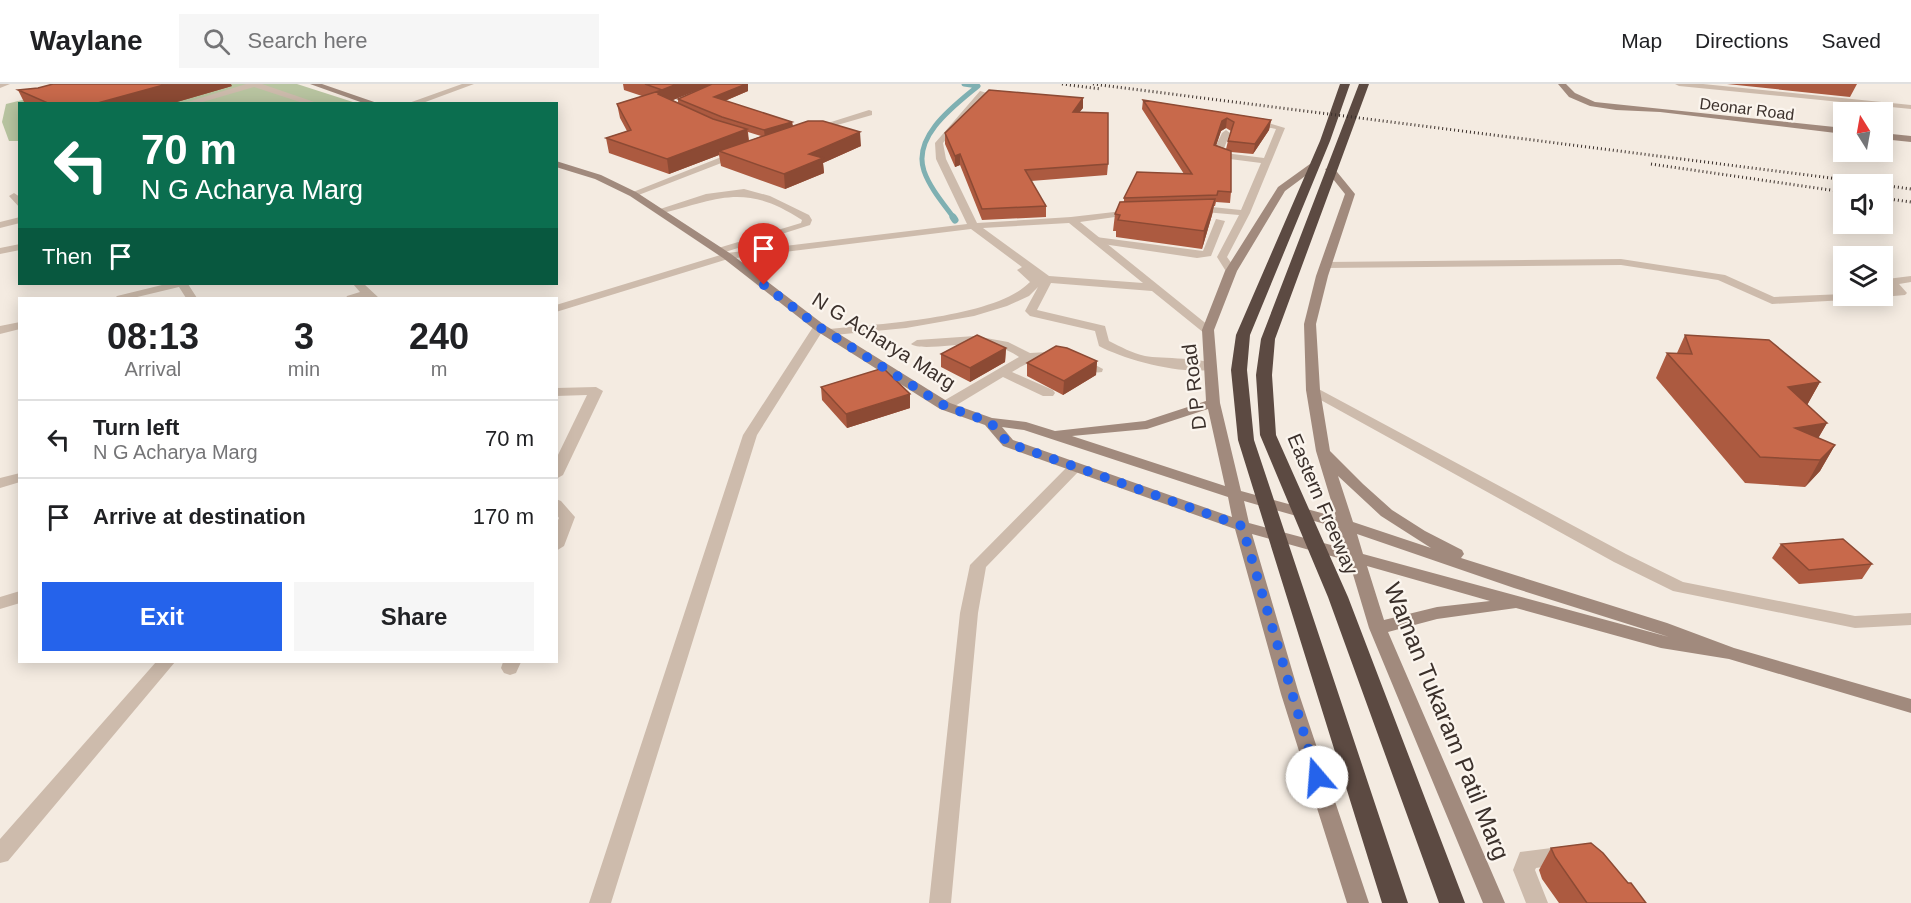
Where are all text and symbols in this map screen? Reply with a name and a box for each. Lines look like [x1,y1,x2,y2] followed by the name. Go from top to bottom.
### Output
[179,14,599,68] search box
[30,25,143,56] text: Waylane
[200,25,233,58] icon: search
[248,28,367,53] text: Search here
[1621,29,1662,52] text: Map
[1695,29,1788,52] text: Directions
[1821,29,1881,52] text: Saved
[1699,95,1795,123] street label: Deonar Road
[1833,102,1893,162] north arrow
[1833,102,1893,306] map controls
[42,126,120,204] icon: left
[141,126,237,173] text: 70 m
[1833,174,1893,234] button: sound
[141,175,363,205] text: N G Acharya Marg
[738,223,789,285] pin
[747,232,780,265] icon: arrive
[104,240,137,273] icon: arrive
[42,244,92,269] text: Then
[1833,246,1893,306] button: layers
[808,288,960,394] street label: N G Acharya Marg
[107,316,199,357] text: 08:13
[294,316,314,357] text: 3
[409,316,469,357] text: 240
[1178,343,1210,431] street label: D P Road
[125,358,181,380] text: Arrival
[288,358,320,380] text: min
[431,358,447,380] text: m
[93,415,179,440] text: Turn left
[42,423,75,456] icon: left
[485,426,534,451] text: 70 m
[1283,430,1363,578] street label: Eastern Freeway
[93,441,258,463] text: N G Acharya Marg
[42,501,75,534] icon: arrive
[93,504,306,529] text: Arrive at destination
[473,504,534,529] text: 170 m
[1379,578,1515,864] street label: Waman Tukaram Patil Marg
[42,582,282,651] button: Exit
[294,582,534,651] button: Share
[1285,745,1349,809] position arrow

